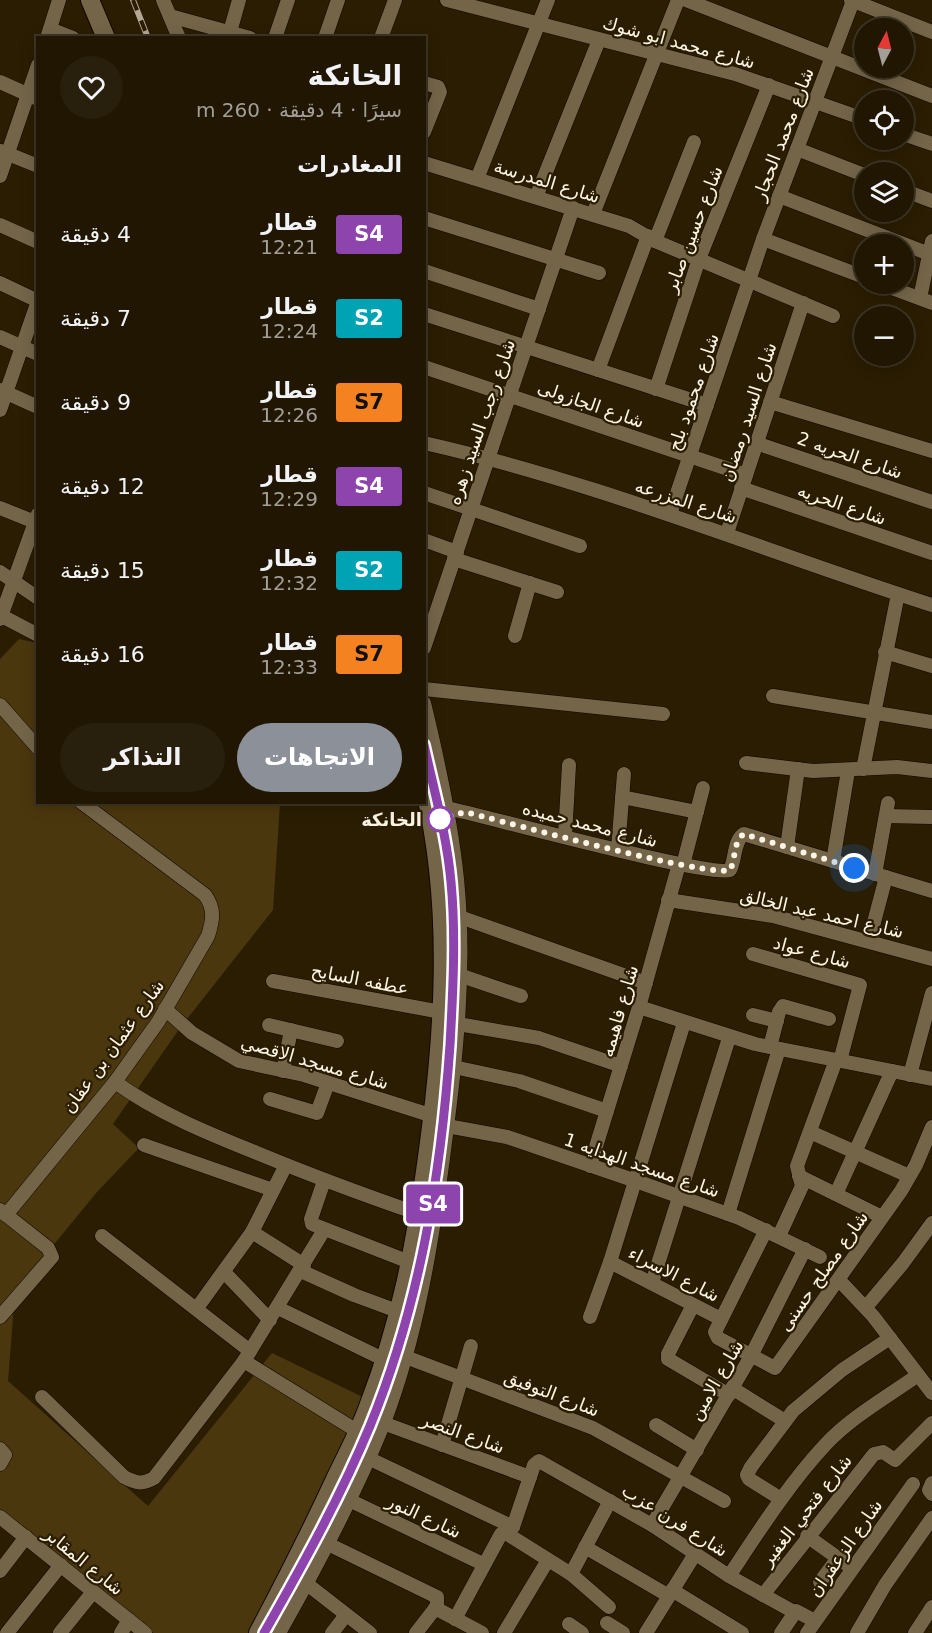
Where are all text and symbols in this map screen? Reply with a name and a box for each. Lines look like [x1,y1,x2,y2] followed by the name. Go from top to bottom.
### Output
[600,12,757,73] street label: شارع محمد ابو شوك
[854,18,914,78] north arrow
[854,18,914,366] map controls
[60,56,123,119] button: heart
[307,59,402,92] text: الخانكة
[748,65,819,205] street label: شارع محمد الحجار
[854,90,914,150] button: locate
[196,98,402,122] text: سيرًا · 4 دقيقة · 260 m
[297,152,402,177] text: المغادرات
[491,155,602,208] street label: شارع المدرسة
[854,162,914,222] button: layers
[659,163,728,296] street label: شارع حسين صابر
[261,210,318,235] text: قطار
[60,222,131,247] text: 4 دقيقة
[354,222,384,246] text: S4
[854,234,914,294] button: +
[260,235,318,259] text: 12:21
[261,294,318,319] text: قطار
[60,306,131,331] text: 7 دقيقة
[354,306,384,330] text: S2
[854,306,914,366] button: −
[260,319,318,343] text: 12:24
[663,330,724,454] street label: شارع محمود بلح
[443,336,520,508] street label: شارع رجب السيد زهره
[716,340,781,485] street label: شارع السيد رمضان
[535,376,647,433] street label: شارع الجازولى
[261,378,318,403] text: قطار
[60,390,131,415] text: 9 دقيقة
[354,390,384,414] text: S7
[260,403,318,427] text: 12:26
[794,427,905,484] street label: شارع الحريه 2
[261,462,318,487] text: قطار
[60,474,145,499] text: 12 دقيقة
[354,474,384,498] text: S4
[632,475,739,528] street label: شارع المزرعه
[795,479,889,530] street label: شارع الحريه
[260,487,318,511] text: 12:29
[261,546,318,571] text: قطار
[60,558,145,583] text: 15 دقيقة
[354,558,384,582] text: S2
[260,571,318,595] text: 12:32
[261,630,318,655] text: قطار
[60,642,145,667] text: 16 دقيقة
[354,642,384,666] text: S7
[260,655,318,679] text: 12:33
[60,723,225,792] button: التذاكر
[237,723,402,792] button: الاتجاهات
[520,797,660,852] street label: شارع محمد حميده
[427,806,453,832] marker: الخانكة
[361,809,422,830] place label: الخانكة
[839,853,869,883] your location
[738,884,906,943] street label: شارع احمد عبد الخالق
[771,932,853,973] street label: شارع عواد
[309,959,410,1000] street label: عطفه السايح
[596,963,643,1060] street label: شارع فاهيمه
[58,975,169,1117] street label: شارع عثمان بن عفان
[238,1031,391,1094] street label: شارع مسجد الاقصي
[561,1128,723,1202] street label: شارع مسجد الهدايه 1
[406,1184,460,1224] line badge: S4
[418,1192,448,1216] text: S4
[774,1207,873,1336] street label: شارع مصلح حسنى
[624,1242,723,1307] street label: شارع الاسراء
[684,1336,748,1425] street label: شارع الامين
[501,1365,602,1422] street label: شارع التوفيق
[417,1408,508,1459] street label: شارع النصر
[755,1450,857,1571] street label: شارع فتحي الغفير
[618,1479,732,1562] street label: شارع فرن عزب
[382,1489,465,1543] street label: شارع النور
[804,1495,887,1601] street label: شارع الزعفران
[39,1522,128,1600] street label: شارع المقابر

